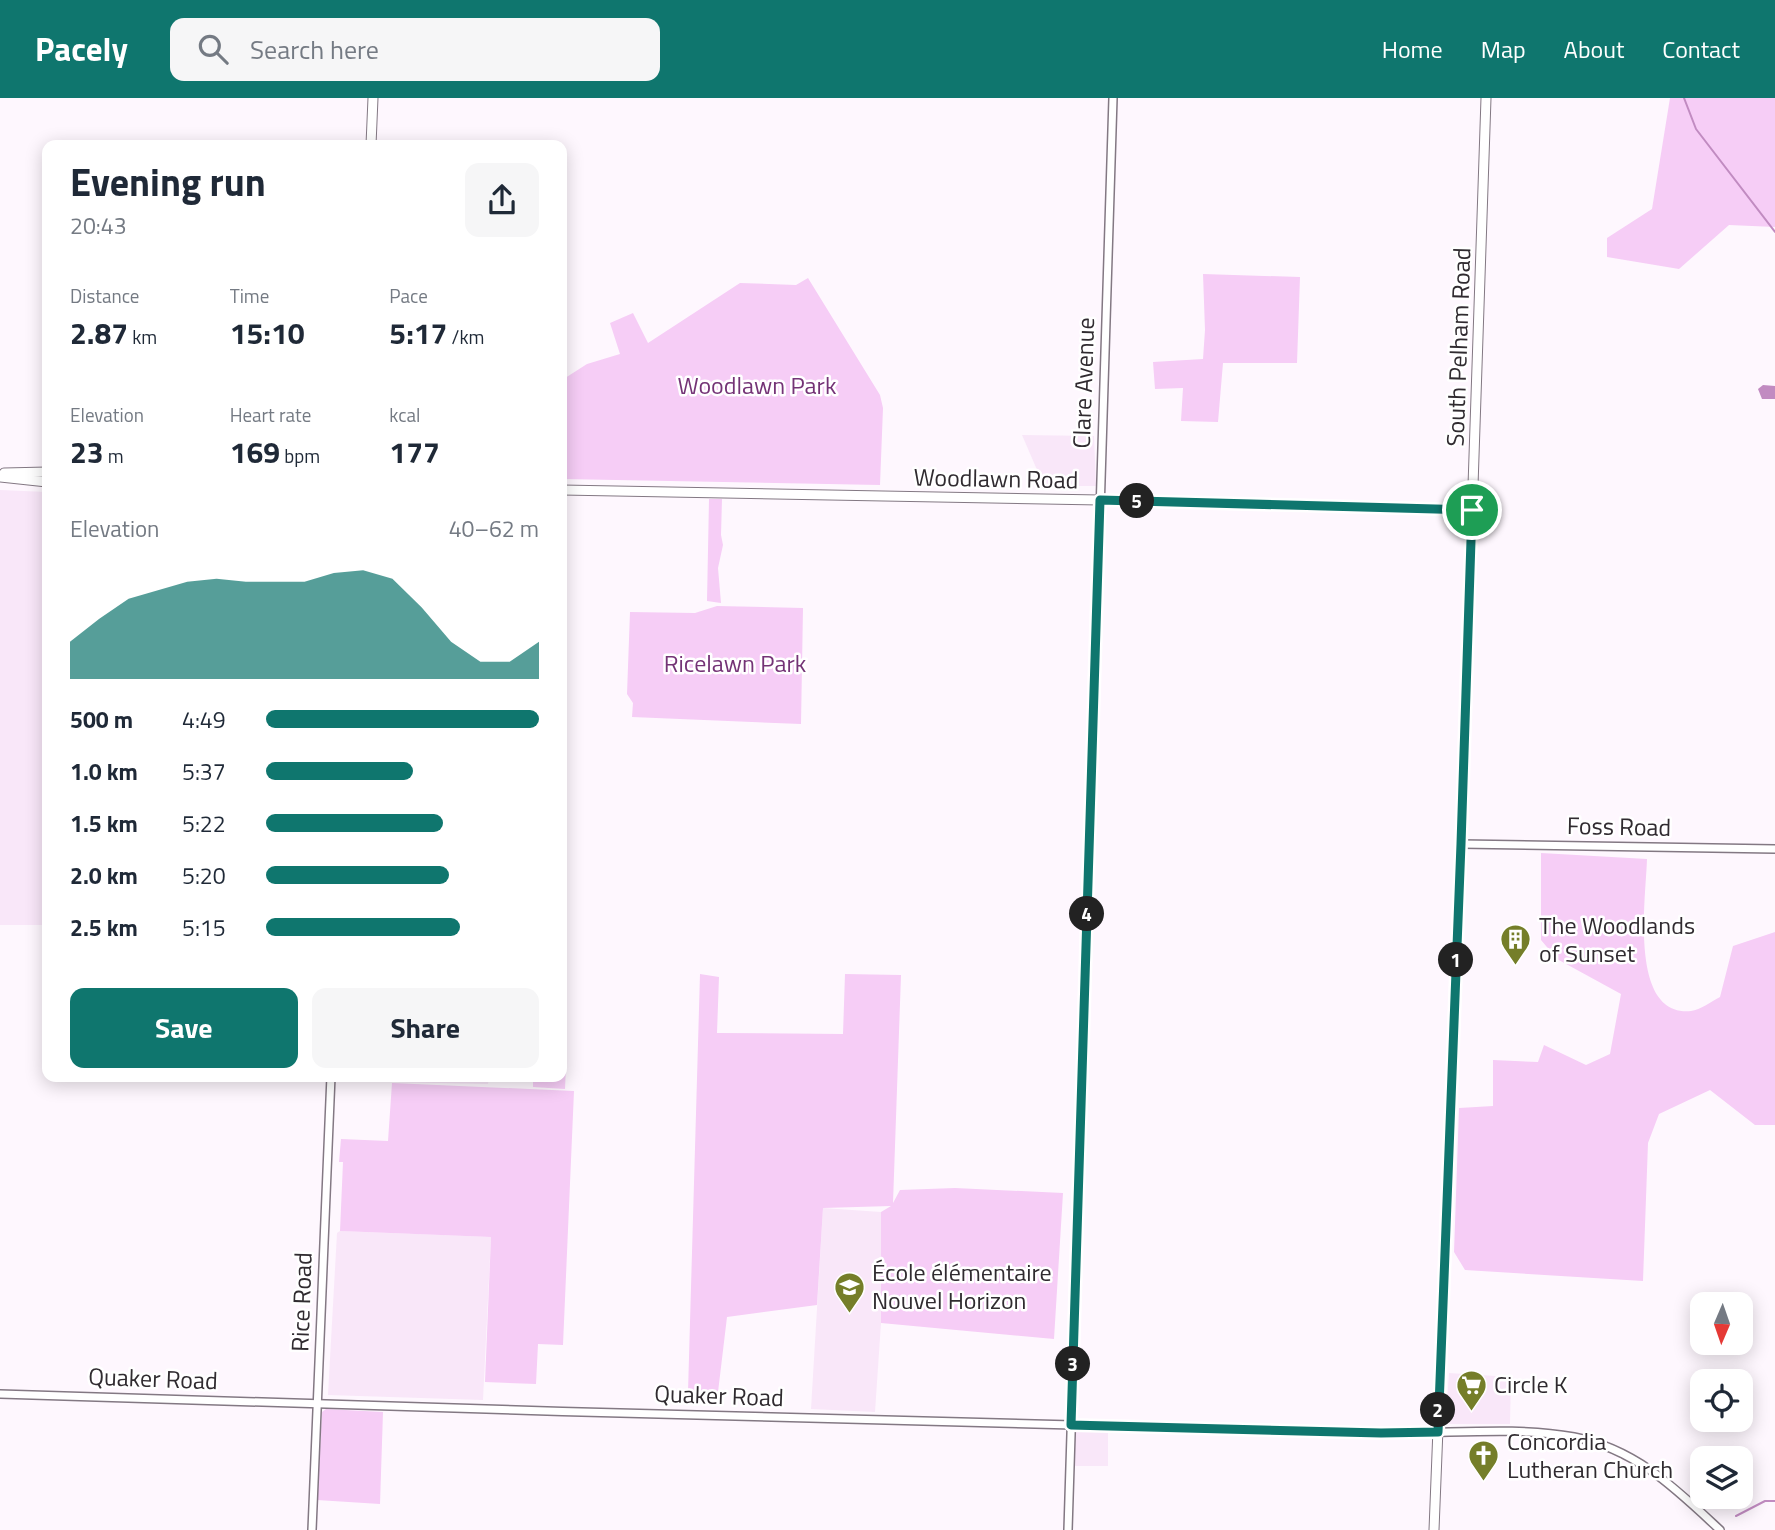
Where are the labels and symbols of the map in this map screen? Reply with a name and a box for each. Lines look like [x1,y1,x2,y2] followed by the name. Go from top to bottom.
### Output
[1437,247,1479,447] street label: South Pelham Road
[1063,317,1103,449] street label: Clare Avenue
[678,367,837,403] park label: Woodlawn Park
[913,459,1079,497] street label: Woodlawn Road
[1442,480,1502,540] pin
[1120,484,1154,518] pin: 5
[664,645,807,681] park label: Ricelawn Park
[1566,807,1672,845] street label: Foss Road
[1070,896,1104,932] pin: 4
[1539,907,1695,971] place label: The Woodlands of Sunset
[1499,923,1533,967] building icon: The Woodlands of Sunset
[1438,942,1474,978] pin: 1
[281,1252,321,1352] street label: Rice Road
[872,1254,1052,1318] place label: École élémentaire Nouvel Horizon
[832,1270,866,1314] school or university icon: École élémentaire Nouvel Horizon
[1690,1292,1754,1354] north arrow
[1056,1346,1090,1382] pin: 3
[88,1358,218,1398] street label: Quaker Road
[1494,1366,1568,1402] place label: Circle K
[1454,1368,1488,1412] supermarket icon: Circle K
[654,1375,784,1415] street label: Quaker Road
[1420,1392,1456,1428] pin: 2
[1507,1423,1673,1487] place label: Concordia Lutheran Church
[1467,1439,1501,1483] church icon: Concordia Lutheran Church

